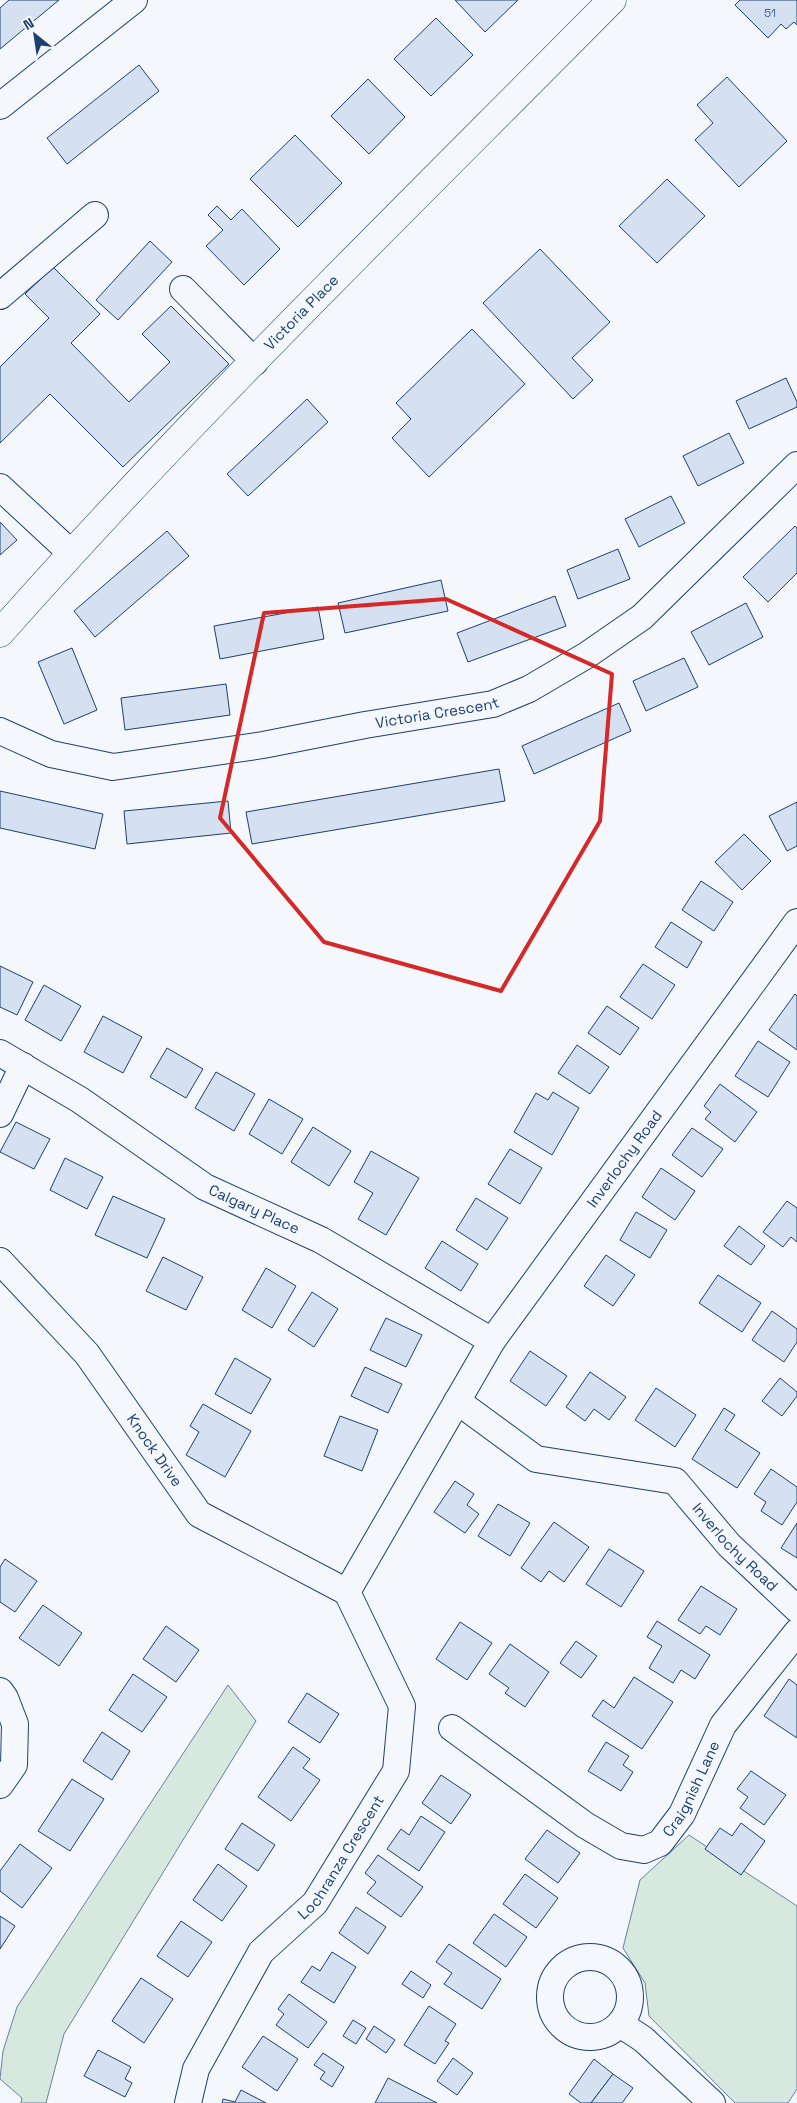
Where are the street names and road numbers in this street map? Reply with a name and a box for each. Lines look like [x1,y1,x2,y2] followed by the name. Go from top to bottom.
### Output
[260,270,342,354] street label: Victoria Place
[374,692,502,732] street label: Victoria Crescent
[582,1106,666,1211] street label: Inverlochy Road
[206,1180,303,1238] street label: Calgary Place
[123,1410,187,1490] street label: Knock Drive
[688,1498,782,1595] street label: Inverlochy Road
[658,1738,723,1840] street label: Craignish Lane
[293,1791,388,1923] street label: Lochranza Crescent

